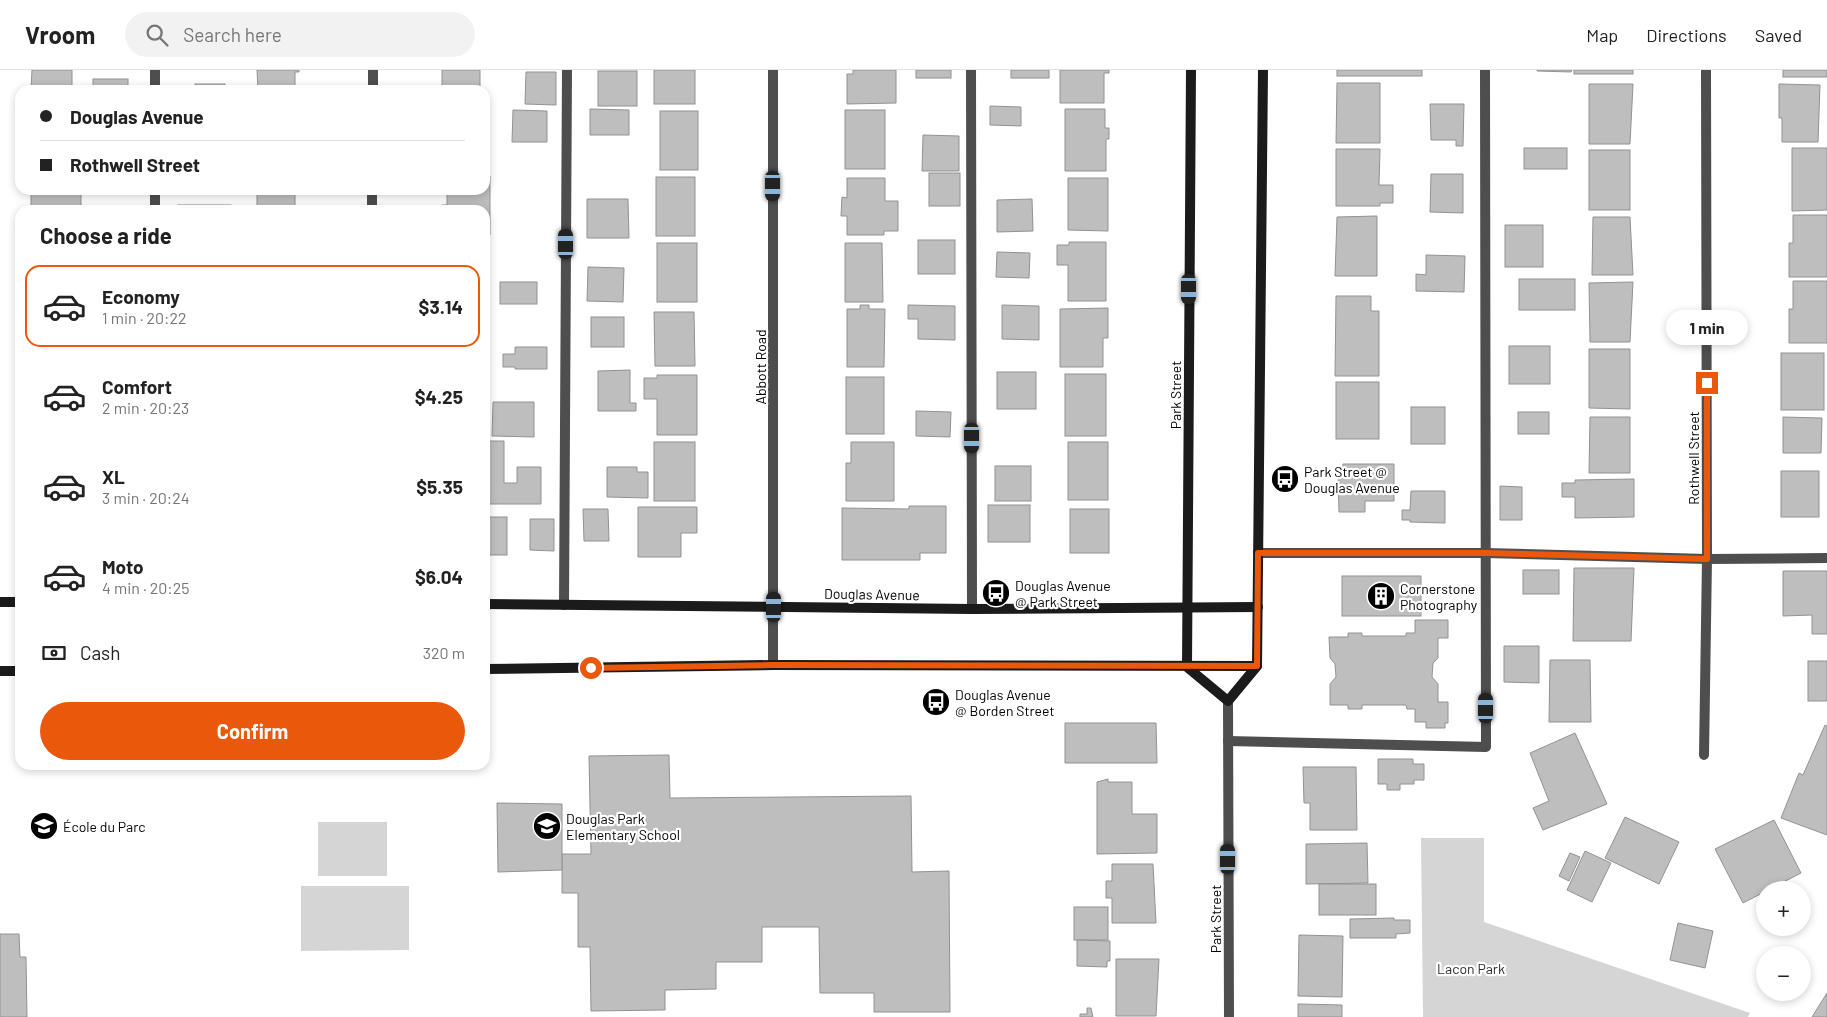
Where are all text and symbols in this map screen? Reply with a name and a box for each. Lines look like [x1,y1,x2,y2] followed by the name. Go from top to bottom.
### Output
[125,12,475,57] search box
[25,20,95,49] text: Vroom
[143,21,171,49] icon: search
[183,23,282,46] text: Search here
[1586,24,1618,46] text: Map
[1646,24,1727,46] text: Directions
[1755,24,1802,46] text: Saved
[70,105,204,128] text: Douglas Avenue
[70,153,200,176] text: Rothwell Street
[765,171,780,201] car
[40,222,172,248] text: Choose a ride
[558,229,573,259] car
[1181,274,1196,304] car
[42,284,87,329] icon: car
[102,285,180,308] text: Economy
[419,295,463,318] text: $3.14
[102,308,187,327] text: 1 min · 20:22
[1666,310,1748,346] callout: 1 min
[1689,318,1725,337] text: 1 min
[752,329,769,405] street label: Abbott Road
[1167,361,1184,429] street label: Park Street
[1696,372,1718,394] route end
[42,374,87,419] icon: car
[102,375,172,398] text: Comfort
[415,385,463,408] text: $4.25
[102,398,189,417] text: 2 min · 20:23
[1685,411,1702,505] street label: Rothwell Street
[964,423,979,453] car
[1304,463,1400,496] place label: Park Street @ Douglas Avenue
[42,464,87,509] icon: car
[1270,464,1300,494] bus stop icon: Park Street @ Douglas Avenue
[102,465,125,488] text: XL
[416,475,463,498] text: $5.35
[102,488,190,507] text: 3 min · 20:24
[42,554,87,599] icon: car
[102,555,144,578] text: Moto
[415,565,463,588] text: $6.04
[1015,577,1111,610] place label: Douglas Avenue @ Park Street
[102,578,190,597] text: 4 min · 20:25
[981,578,1011,608] bus stop icon: Douglas Avenue @ Park Street
[1400,580,1478,613] place label: Cornerstone Photography
[1366,581,1396,611] building icon: Cornerstone Photography
[824,585,920,603] street label: Douglas Avenue
[766,592,781,622] car
[40,639,68,667] icon: cash
[80,641,121,664] text: Cash
[423,643,465,662] text: 320 m
[580,657,602,679] route start
[955,686,1054,719] place label: Douglas Avenue @ Borden Street
[921,687,951,717] bus stop icon: Douglas Avenue @ Borden Street
[1478,693,1493,723] car
[40,702,465,760] button: Confirm
[566,810,680,843] place label: Douglas Park Elementary School
[29,811,59,841] school or university icon: École du Parc
[532,811,562,841] school or university icon: Douglas Park Elementary School
[63,818,145,835] place label: École du Parc
[1220,844,1235,874] car
[1756,881,1811,1001] map controls
[1756,881,1811,936] button: +
[1207,885,1224,953] street label: Park Street
[1756,946,1811,1001] button: −
[1437,960,1505,977] park label: Lacon Park

